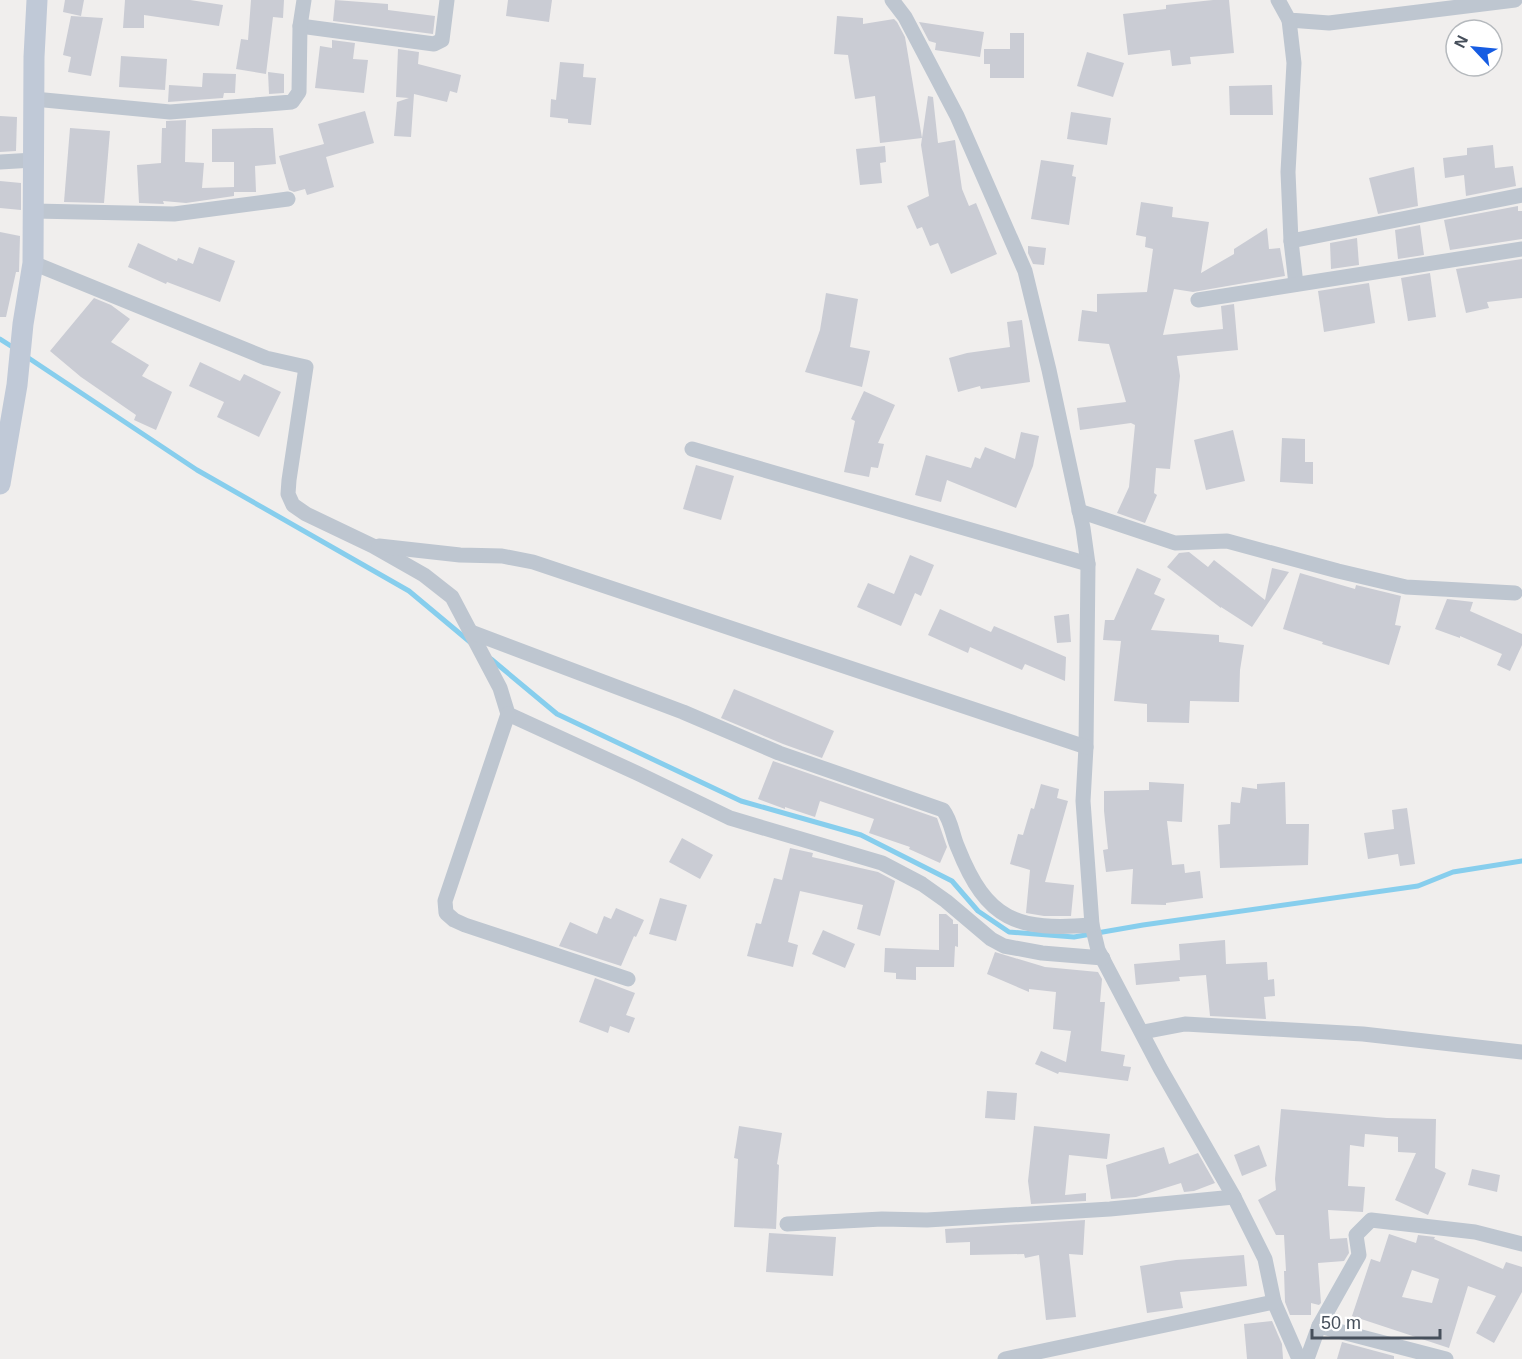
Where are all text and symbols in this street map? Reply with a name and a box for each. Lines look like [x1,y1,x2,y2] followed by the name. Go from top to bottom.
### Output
[1444,18,1504,78] north arrow
[1451,33,1471,51] text: N
[1312,1302,1440,1340] scale bar
[1321,1313,1361,1333] text: 50 m

